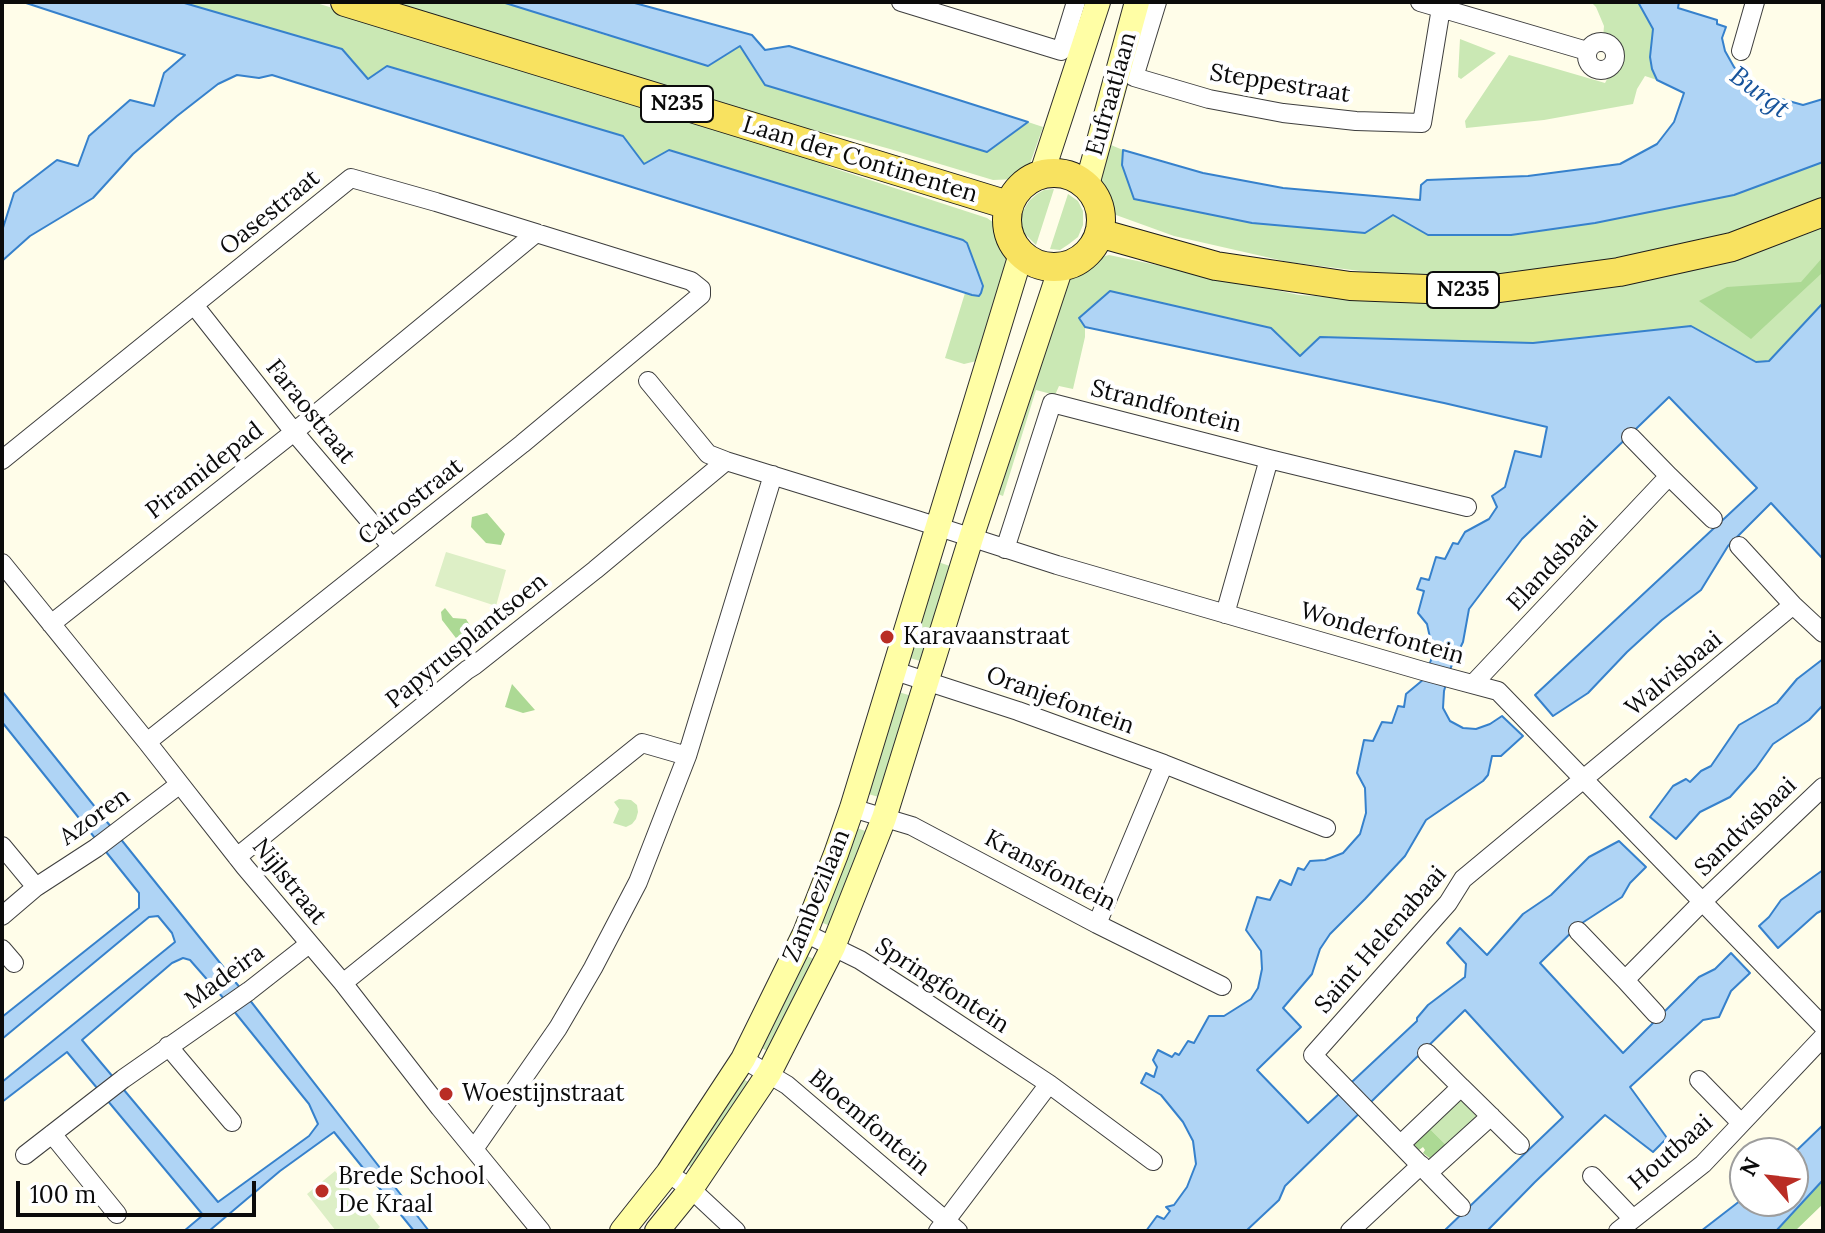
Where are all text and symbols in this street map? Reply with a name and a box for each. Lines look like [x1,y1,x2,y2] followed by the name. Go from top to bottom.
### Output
[1081,29,1143,159] street label: Eufraatlaan
[1208,59,1352,109] street label: Steppestraat
[1723,61,1795,125] water label: Burgt
[641,86,713,122] road number: N235
[739,111,981,209] street label: Laan der Continenten
[214,164,326,262] street label: Oasestraat
[1427,272,1499,308] road number: N235
[259,354,361,470] street label: Faraostraat
[1088,374,1244,440] street label: Strandfontein
[141,416,269,526] street label: Piramidepad
[353,452,469,552] street label: Cairostraat
[1502,511,1604,617] street label: Elandsbaai
[381,567,553,715] street label: Papyrusplantsoen
[1297,597,1467,671] street label: Wonderfontein
[903,623,1070,651] place label: Karavaanstraat
[1620,625,1728,723] street label: Walvisbaai
[878,628,896,646] marker: Karavaanstraat
[982,661,1138,741] street label: Oranjefontein
[1689,771,1803,883] street label: Sandvisbaai
[54,782,136,852] street label: Azoren
[979,824,1121,918] street label: Kransfontein
[777,826,857,966] street label: Zambezilaan
[246,833,332,931] street label: Nijlstraat
[1309,860,1453,1020] street label: Saint Helenabaai
[870,932,1014,1040] street label: Springfontein
[180,939,270,1015] street label: Madeira
[802,1064,936,1182] street label: Bloemfontein
[462,1080,624,1108] place label: Woestijnstraat
[437,1085,455,1103] marker: Woestijnstraat
[1623,1109,1719,1197] street label: Houtbaai
[1729,1137,1809,1217] north arrow
[1733,1153,1766,1181] text: N
[338,1163,485,1219] place label: Brede School De Kraal
[20,1165,260,1215] scale bar
[30,1179,96,1210] text: 100 m
[313,1182,331,1200] marker: Brede School De Kraal

